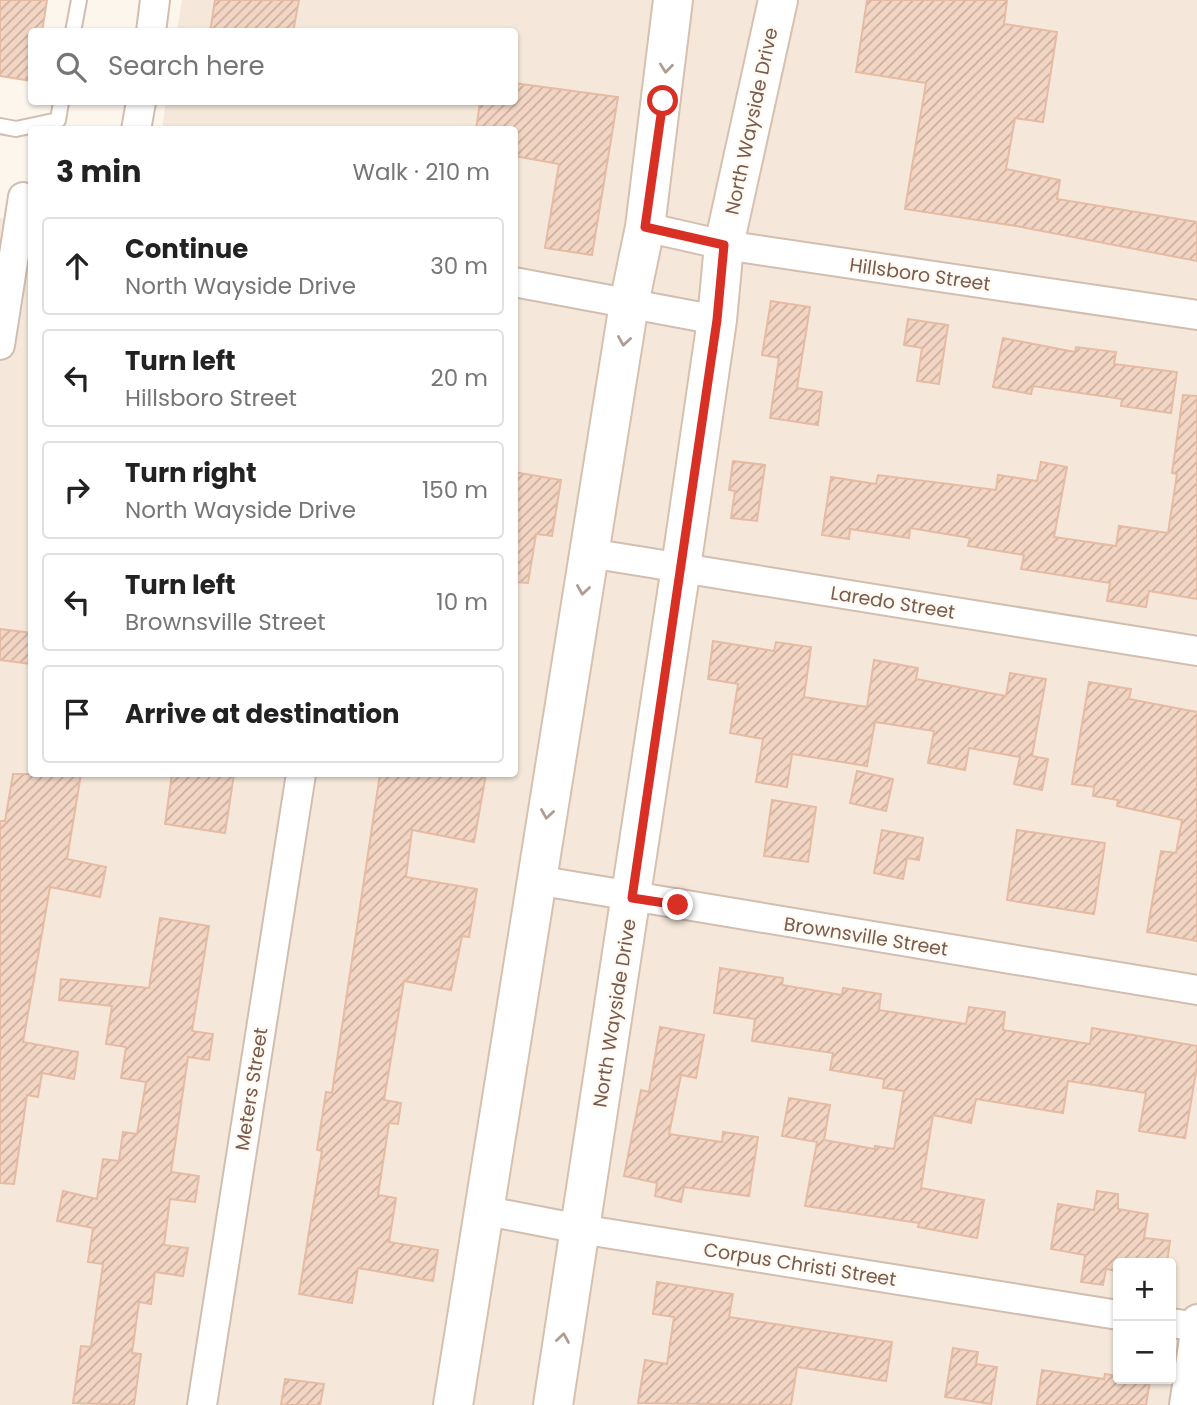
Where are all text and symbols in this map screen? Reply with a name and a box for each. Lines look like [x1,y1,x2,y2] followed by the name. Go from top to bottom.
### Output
[718,25,785,217] street label: North Wayside Drive
[28,28,518,105] search box
[52,48,90,86] icon: search
[108,48,265,84] text: Search here
[659,63,674,74] one-way arrow
[647,85,678,116] route start
[56,150,141,193] text: 3 min
[352,156,490,188] text: Walk · 210 m
[125,231,248,267] text: Continue
[58,247,96,285] icon: ahead
[430,250,488,282] text: 30 m
[848,251,992,298] street label: Hillsboro Street
[125,270,356,302] text: North Wayside Drive
[616,335,631,347] one-way arrow
[125,343,236,379] text: Turn left
[58,359,96,397] icon: left
[430,362,488,394] text: 20 m
[125,382,297,414] text: Hillsboro Street
[125,455,257,491] text: Turn right
[58,471,96,509] icon: right
[422,474,488,506] text: 150 m
[125,494,356,526] text: North Wayside Drive
[125,567,236,603] text: Turn left
[829,579,957,626] street label: Laredo Street
[58,583,96,621] icon: left
[576,584,591,596] one-way arrow
[436,586,488,618] text: 10 m
[125,606,326,638] text: Brownsville Street
[58,695,96,733] icon: arrive
[125,696,400,732] text: Arrive at destination
[540,808,555,820] one-way arrow
[662,889,693,920] route end
[782,910,950,963] street label: Brownsville Street
[586,917,643,1109] street label: North Wayside Drive
[228,1025,275,1153] street label: Meters Street
[702,1236,898,1293] street label: Corpus Christi Street
[1113,1258,1176,1384] map controls
[1113,1258,1176,1321] button: +
[1113,1321,1176,1384] button: −
[555,1332,570,1343] one-way arrow

